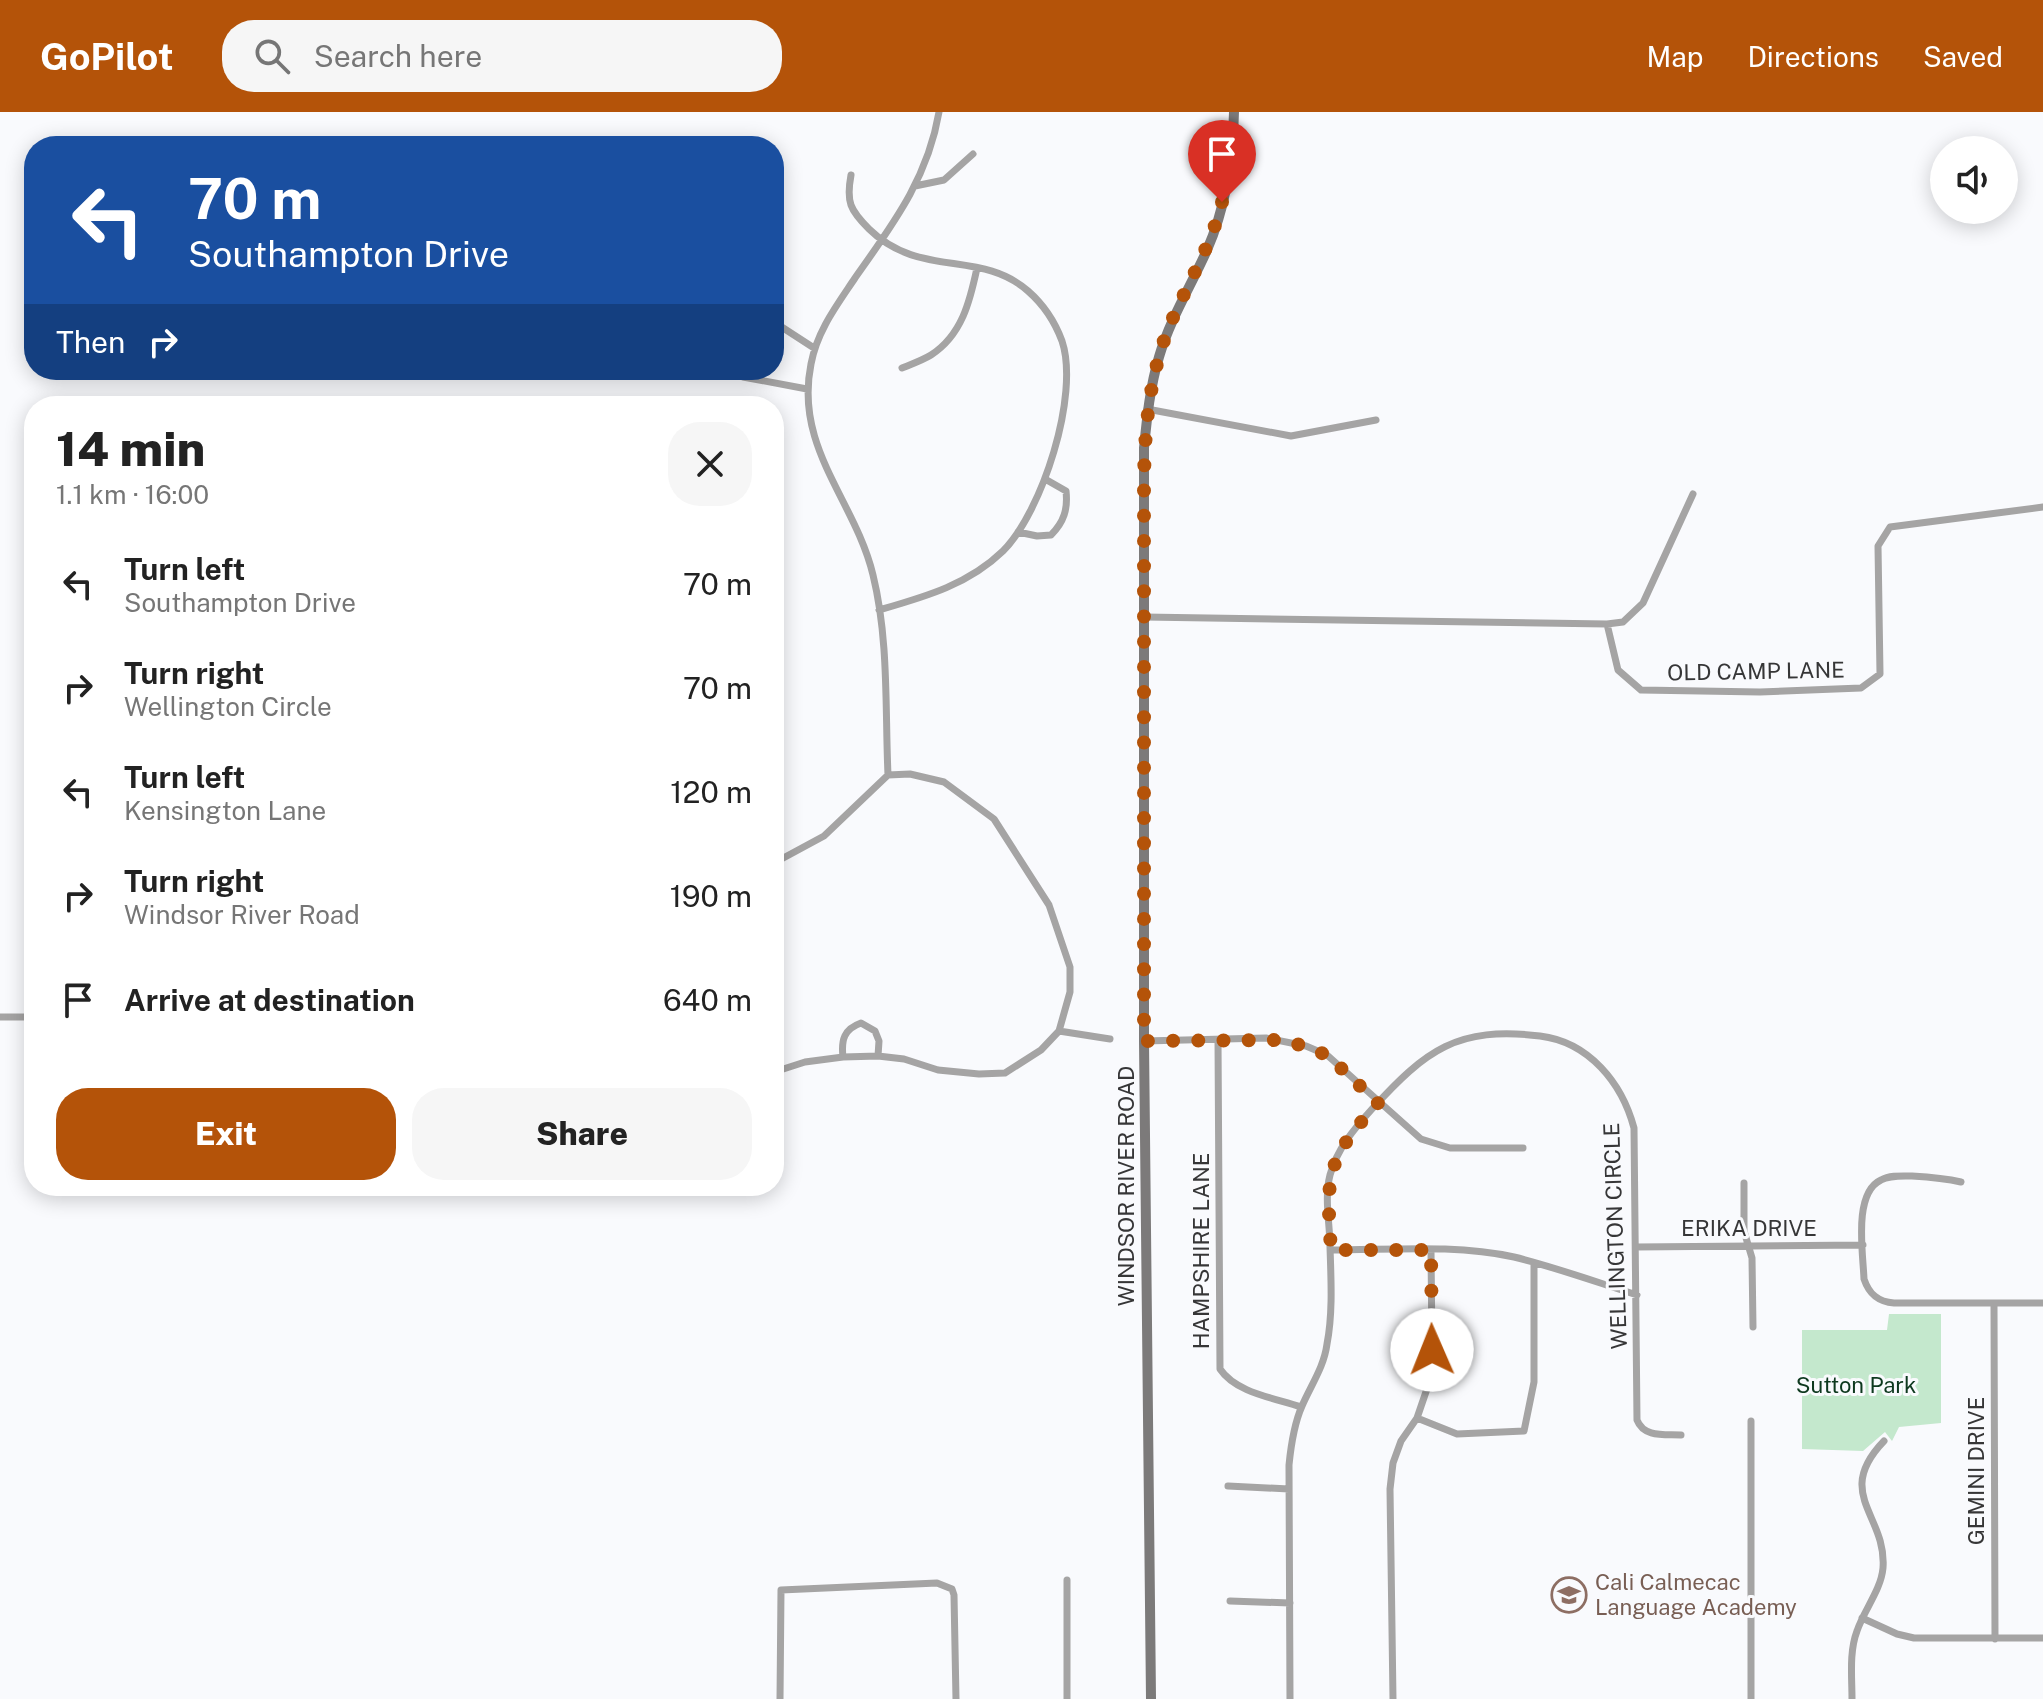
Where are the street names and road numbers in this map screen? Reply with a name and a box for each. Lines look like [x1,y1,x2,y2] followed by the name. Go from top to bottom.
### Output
[1667,656,1845,686] street label: OLD CAMP LANE
[1113,1066,1139,1306] street label: WINDSOR RIVER ROAD
[1598,1122,1632,1350] street label: WELLINGTON CIRCLE
[1188,1153,1214,1349] street label: HAMPSHIRE LANE
[1681,1215,1817,1241] street label: ERIKA DRIVE
[1963,1397,1989,1545] street label: GEMINI DRIVE

